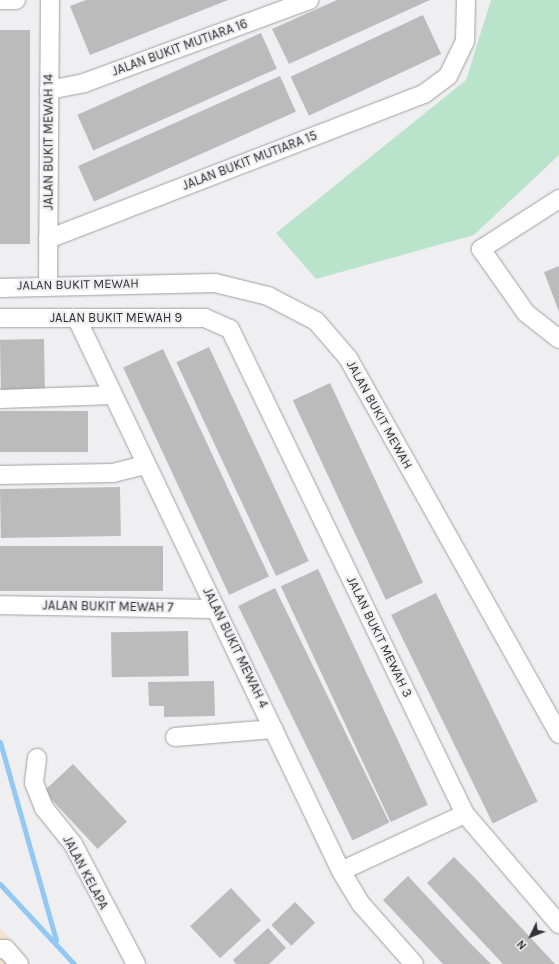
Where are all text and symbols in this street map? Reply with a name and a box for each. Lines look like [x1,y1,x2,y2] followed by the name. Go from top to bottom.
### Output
[110,16,250,80] street label: JALAN BUKIT MUTIARA 16
[41,74,57,210] street label: JALAN BUKIT MEWAH 14
[180,128,320,194] street label: JALAN BUKIT MUTIARA 15
[17,276,139,294] street label: JALAN BUKIT MEWAH
[50,310,182,326] street label: JALAN BUKIT MEWAH 9
[343,358,415,472] street label: JALAN BUKIT MEWAH
[343,574,415,700] street label: JALAN BUKIT MEWAH 3
[199,585,271,711] street label: JALAN BUKIT MEWAH 4
[42,598,174,616] street label: JALAN BUKIT MEWAH 7
[59,834,111,912] street label: JALAN KELAPA
[511,916,551,956] north arrow
[514,937,529,952] text: N

